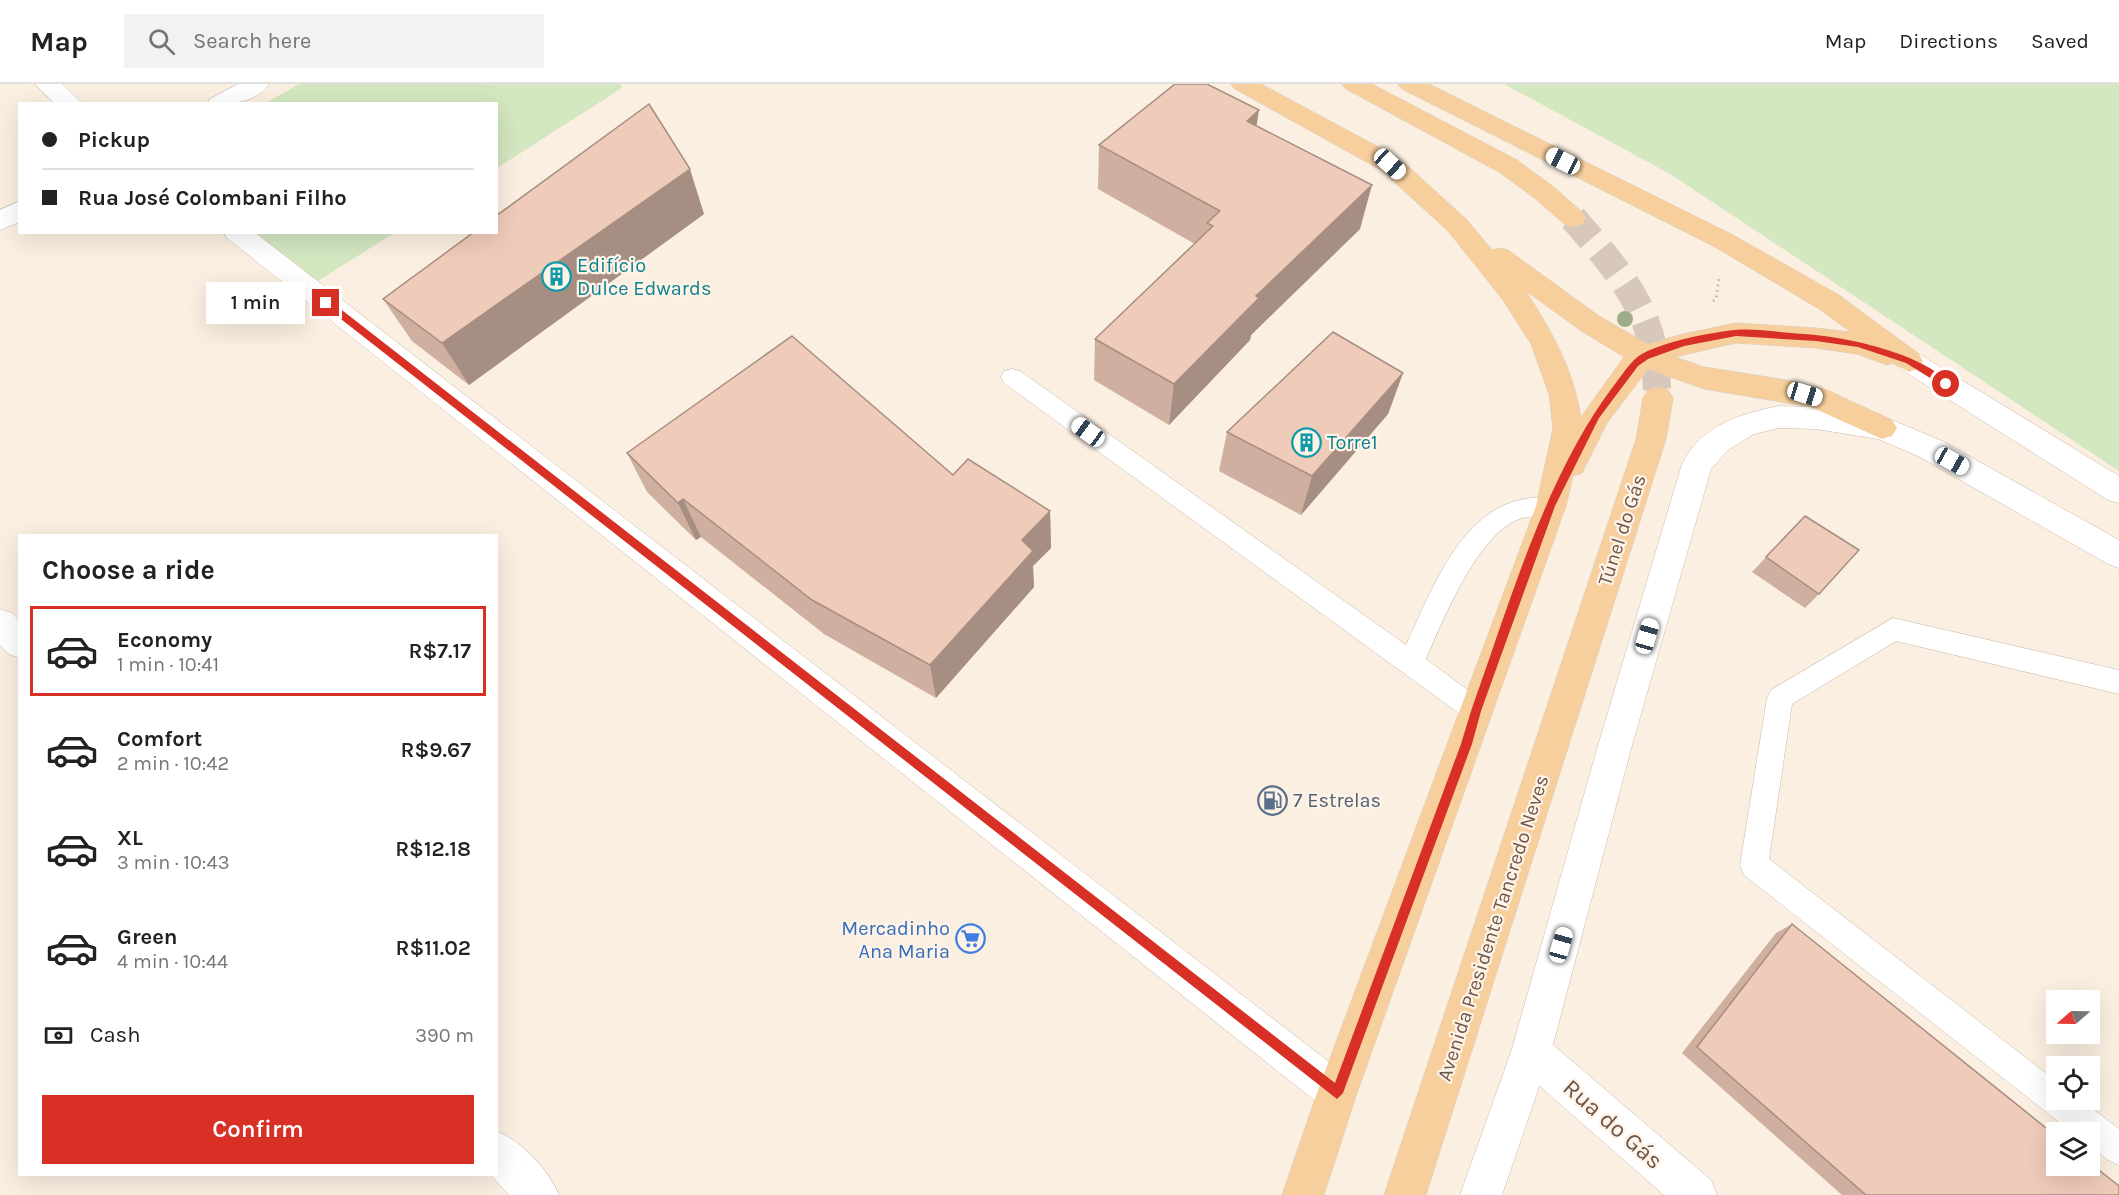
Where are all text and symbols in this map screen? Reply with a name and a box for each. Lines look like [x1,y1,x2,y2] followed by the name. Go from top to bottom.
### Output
[124,14,544,68] search box
[30,25,88,58] text: Map
[145,25,178,58] icon: search
[193,28,311,54] text: Search here
[1825,29,1866,53] text: Map
[1899,29,1998,53] text: Directions
[2031,29,2089,53] text: Saved
[78,127,150,153] text: Pickup
[1371,145,1409,183] car
[1543,145,1583,177] car
[78,185,347,211] text: Rua José Colombani Filho
[577,254,711,300] place label: Edifício Dulce Edwards
[540,261,572,293] building icon: Edifício Dulce Edwards
[206,282,305,324] callout: 1 min
[312,289,339,316] route end
[231,291,280,314] text: 1 min
[1932,370,1959,397] route start
[1785,380,1825,408] car
[1068,414,1108,450] car
[1290,426,1322,458] building icon: Torre1
[1327,431,1378,454] place label: Torre1
[1932,444,1972,478] car
[1593,472,1651,588] street label: Túnel do Gás
[42,554,215,586] text: Choose a ride
[1633,616,1661,656] car
[45,624,99,678] icon: car
[117,627,212,653] text: Economy
[408,638,471,664] text: R$7.17
[117,653,219,676] text: 1 min · 10:41
[45,723,99,777] icon: car
[117,726,202,752] text: Comfort
[401,737,471,763] text: R$9.67
[117,752,229,775] text: 2 min · 10:42
[1433,772,1553,1084] street label: Avenida Presidente Tancredo Neves
[1256,784,1288,816] fuel station icon: 7 Estrelas
[1293,789,1381,812] place label: 7 Estrelas
[45,822,99,876] icon: car
[117,825,143,851] text: XL
[395,836,471,862] text: R$12.18
[117,851,229,874] text: 3 min · 10:43
[841,917,950,963] place label: Mercadinho Ana Maria
[45,921,99,975] icon: car
[955,923,987,955] supermarket icon: Mercadinho Ana Maria
[117,924,178,950] text: Green
[1547,925,1575,965] car
[395,935,471,961] text: R$11.02
[117,950,228,973] text: 4 min · 10:44
[2046,990,2100,1044] north arrow
[2046,990,2100,1176] map controls
[42,1019,75,1052] icon: cash
[90,1022,140,1048] text: Cash
[415,1024,474,1047] text: 390 m
[2046,1056,2100,1110] button: locate
[1558,1073,1668,1175] street label: Rua do Gás
[42,1095,474,1164] button: Confirm
[2046,1122,2100,1176] button: layers

